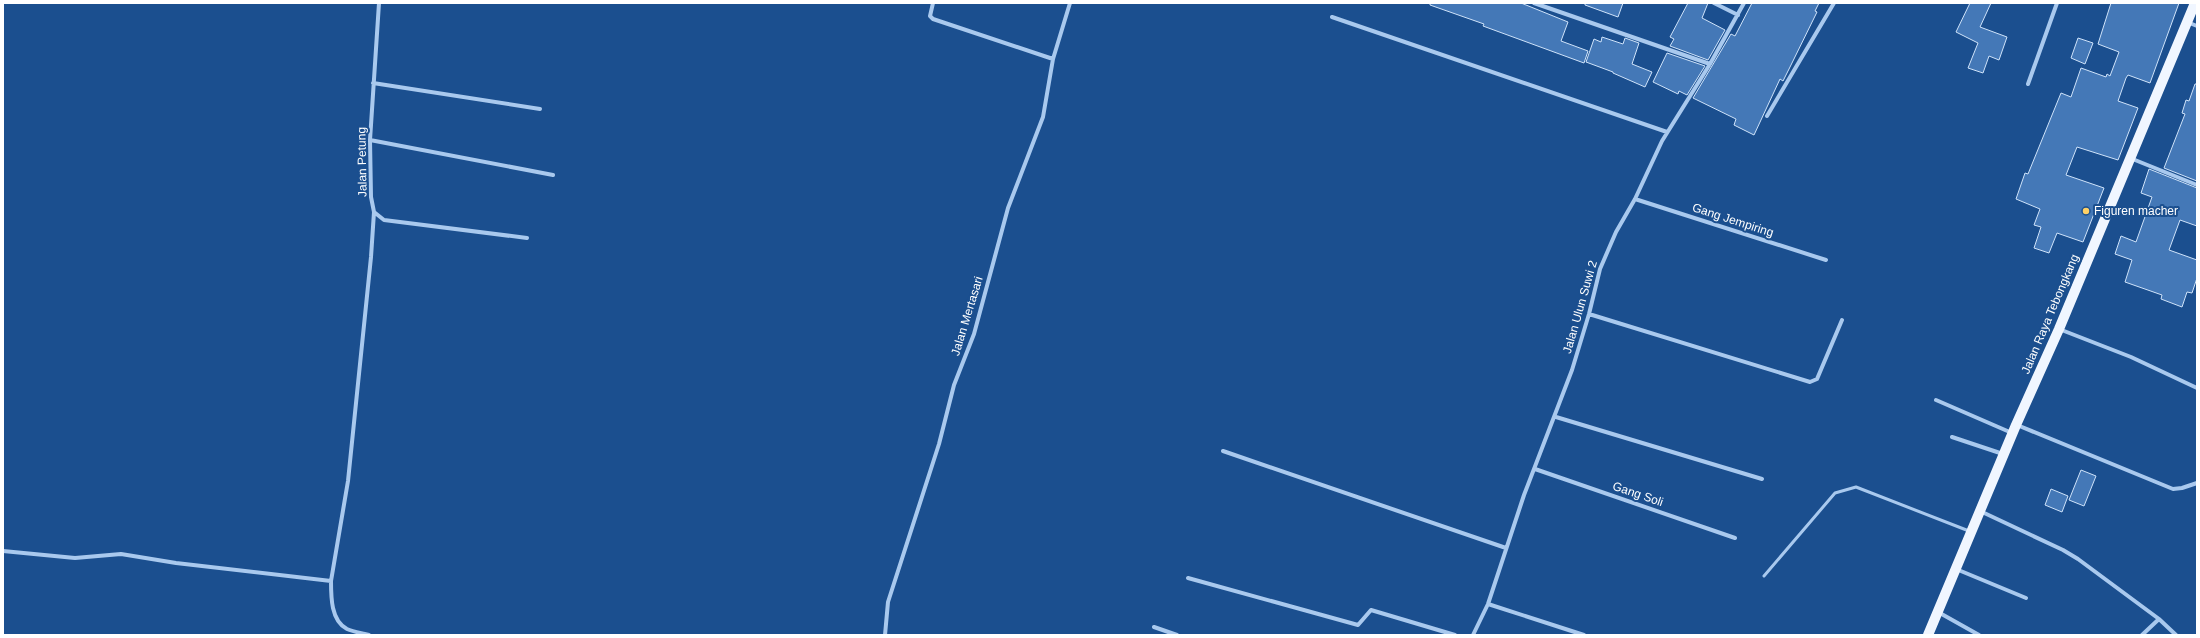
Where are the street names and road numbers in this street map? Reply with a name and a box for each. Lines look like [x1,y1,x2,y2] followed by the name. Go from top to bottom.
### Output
[354,127,370,197] street label: Jalan Petung
[1691,200,1775,240] street label: Gang Jempiring
[2018,252,2082,376] street label: Jalan Raya Tebongkang
[1560,259,1600,355] street label: Jalan Ulun Suwi 2
[948,275,986,357] street label: Jalan Mertasari
[1611,479,1665,509] street label: Gang Soli

